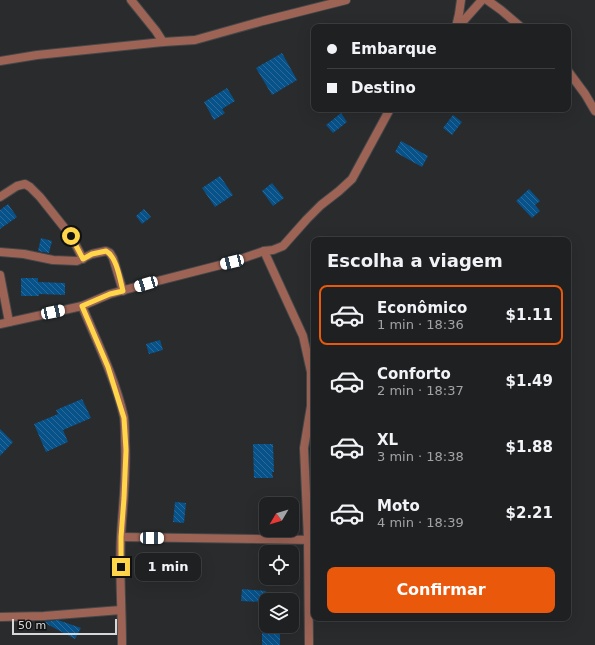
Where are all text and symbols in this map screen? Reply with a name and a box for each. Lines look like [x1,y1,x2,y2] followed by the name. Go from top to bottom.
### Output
[351,40,437,58] text: Embarque
[351,79,416,97] text: Destino
[62,227,80,245] route start
[327,250,503,271] text: Escolha a viagem
[219,253,245,271] car
[133,275,159,293] car
[329,297,365,333] icon: car
[377,299,467,317] text: Econômico
[40,304,66,320] car
[506,306,553,324] text: $1.11
[377,317,464,332] text: 1 min · 18:36
[329,363,365,399] icon: car
[377,365,451,383] text: Conforto
[506,372,553,390] text: $1.49
[377,383,464,398] text: 2 min · 18:37
[329,429,365,465] icon: car
[377,431,398,449] text: XL
[506,438,553,456] text: $1.88
[377,449,464,464] text: 3 min · 18:38
[329,495,365,531] icon: car
[259,497,299,537] north arrow
[259,497,299,633] map controls
[377,497,420,515] text: Moto
[506,504,553,522] text: $2.21
[377,515,464,530] text: 4 min · 18:39
[140,532,164,544] car
[259,545,299,585] button: locate
[135,553,201,581] callout: 1 min
[112,558,130,576] route end
[148,559,188,574] text: 1 min
[327,567,555,613] button: Confirmar
[259,593,299,633] button: layers
[12,617,117,636] scale bar
[18,619,46,632] text: 50 m

